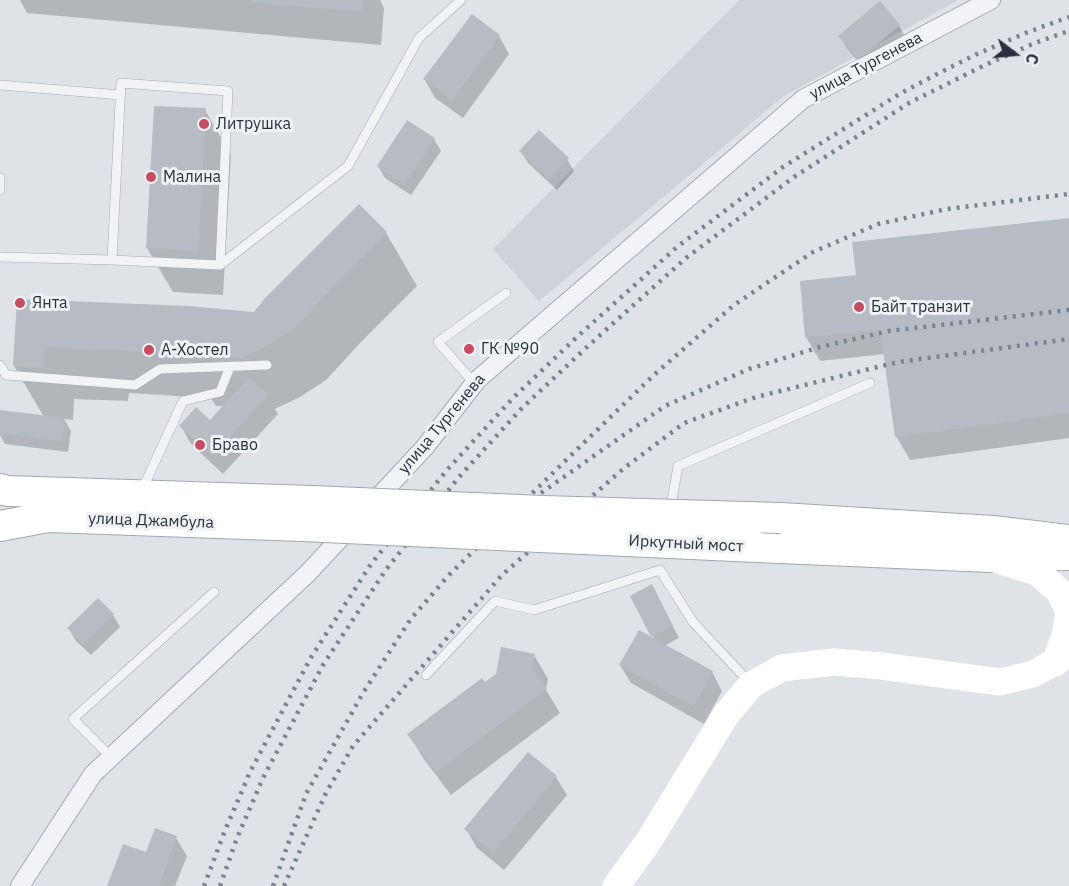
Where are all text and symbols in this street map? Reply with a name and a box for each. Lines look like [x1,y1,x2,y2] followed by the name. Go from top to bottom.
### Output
[985,24,1045,84] north arrow
[806,28,926,104] street label: улица Тургенева
[1021,51,1043,67] text: С
[216,114,291,134] place label: Литрушка
[197,117,211,131] marker: Литрушка
[163,167,221,187] place label: Малина
[144,170,158,184] marker: Малина
[32,293,68,313] place label: Янта
[13,296,27,310] marker: Янта
[871,297,970,317] place label: Байт транзит
[852,300,866,314] marker: Байт транзит
[481,339,539,359] place label: ГК №90
[161,340,228,360] place label: А-Хостел
[462,342,476,356] marker: ГК №90
[142,343,156,357] marker: А-Хостел
[395,370,489,478] street label: улица Тургенева
[212,435,258,455] place label: Браво
[193,438,207,452] marker: Браво
[88,509,214,533] street label: улица Джамбула
[628,531,744,557] street label: Иркутный мост

